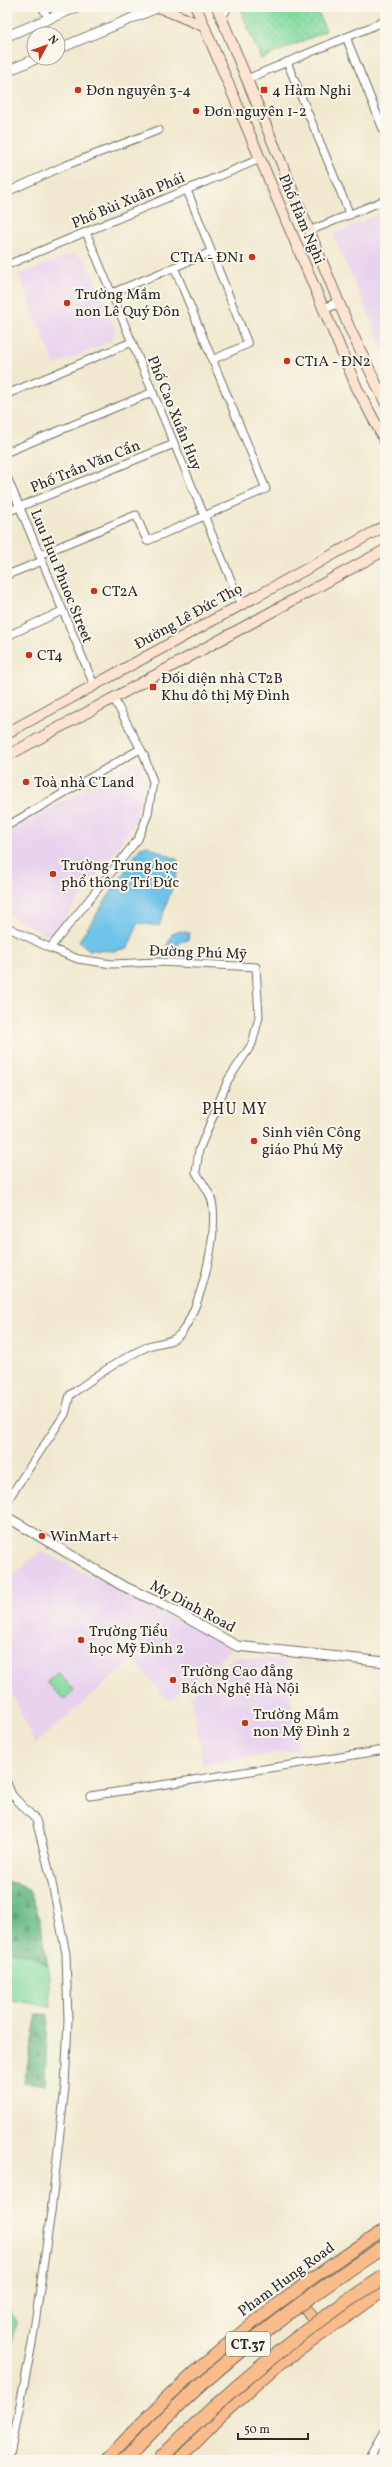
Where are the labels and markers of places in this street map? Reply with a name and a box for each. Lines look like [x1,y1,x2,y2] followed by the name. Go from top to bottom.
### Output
[86,81,191,102] place label: Đơn nguyên 3-4
[272,81,351,102] place label: 4 Hàm Nghi
[73,85,83,95] marker: Đơn nguyên 3-4
[259,85,269,95] marker: 4 Hàm Nghi
[204,102,307,123] place label: Đơn nguyên 1-2
[191,106,201,116] marker: Đơn nguyên 1-2
[170,248,244,269] place label: CT1A - ĐN1
[247,252,257,262] marker: CT1A - ĐN1
[75,285,180,323] place label: Trường Mầm non Lê Quý Đôn
[62,298,72,308] marker: Trường Mầm non Lê Quý Đôn
[295,352,371,373] place label: CT1A - ĐN2
[282,356,292,366] marker: CT1A - ĐN2
[102,582,139,603] place label: CT2A
[89,586,99,596] marker: CT2A
[37,646,63,667] place label: CT4
[24,650,34,660] marker: CT4
[161,669,290,707] place label: Đối diện nhà CT2B Khu đô thị Mỹ Đình
[148,682,158,692] marker: Đối diện nhà CT2B Khu đô thị Mỹ Đình
[34,773,134,794] place label: Toà nhà C'Land
[21,777,31,787] marker: Toà nhà C'Land
[61,856,179,894] place label: Trường Trung học phổ thông Trí Đức
[48,869,58,879] marker: Trường Trung học phổ thông Trí Đức
[262,1123,361,1161] place label: Sinh viên Công giáo Phú Mỹ
[249,1136,259,1146] marker: Sinh viên Công giáo Phú Mỹ
[50,1527,119,1548] place label: WinMart+
[37,1531,47,1541] marker: WinMart+
[89,1622,184,1660] place label: Trường Tiểu học Mỹ Đình 2
[76,1635,86,1645] marker: Trường Tiểu học Mỹ Đình 2
[181,1662,299,1700] place label: Trường Cao đẳng Bách Nghệ Hà Nội
[168,1675,178,1685] marker: Trường Cao đẳng Bách Nghệ Hà Nội
[253,1705,350,1743] place label: Trường Mầm non Mỹ Đình 2
[240,1718,250,1728] marker: Trường Mầm non Mỹ Đình 2

